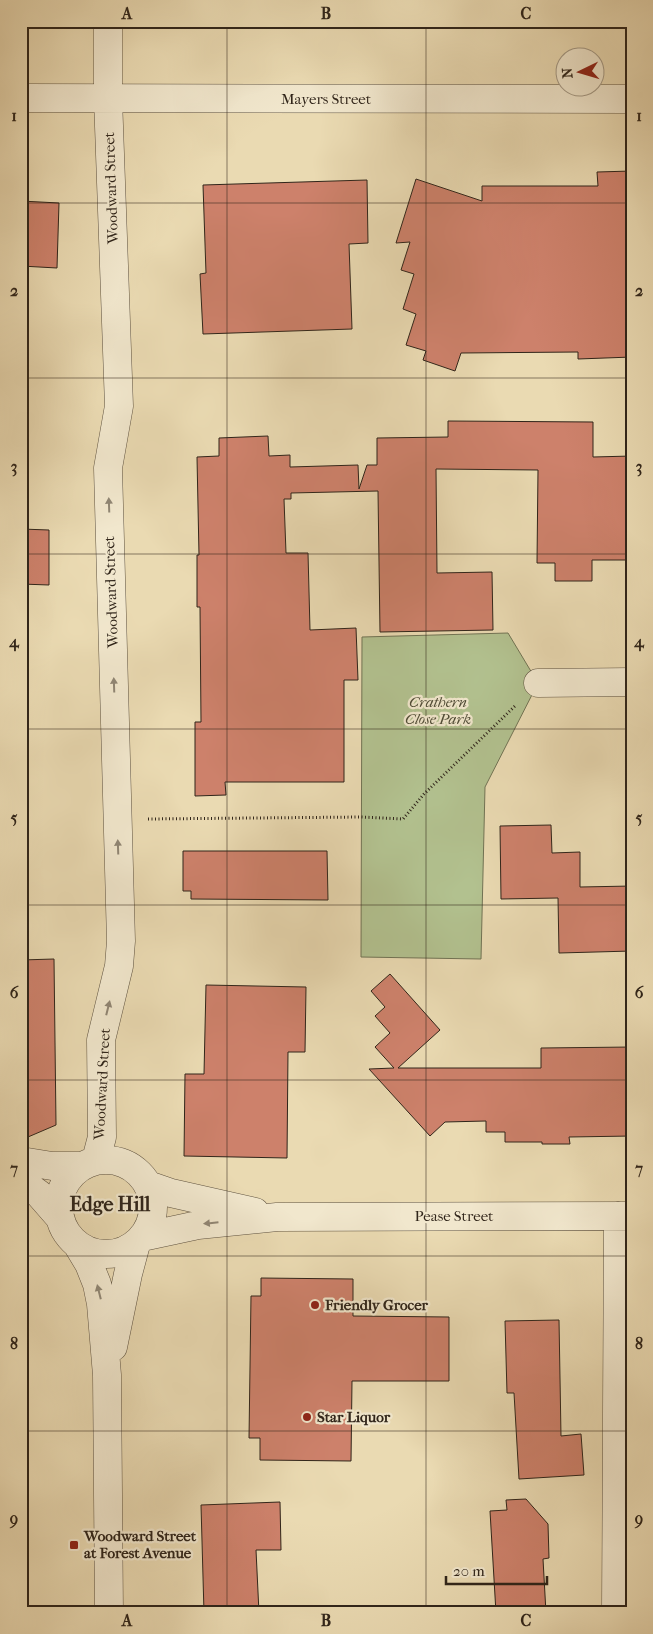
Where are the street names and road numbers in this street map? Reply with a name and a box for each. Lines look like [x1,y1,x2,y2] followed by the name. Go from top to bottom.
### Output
[281,90,372,108] street label: Mayers Street
[100,131,122,245] street label: Woodward Street
[100,535,122,649] street label: Woodward Street
[90,1027,114,1141] street label: Woodward Street
[415,1207,494,1225] street label: Pease Street

